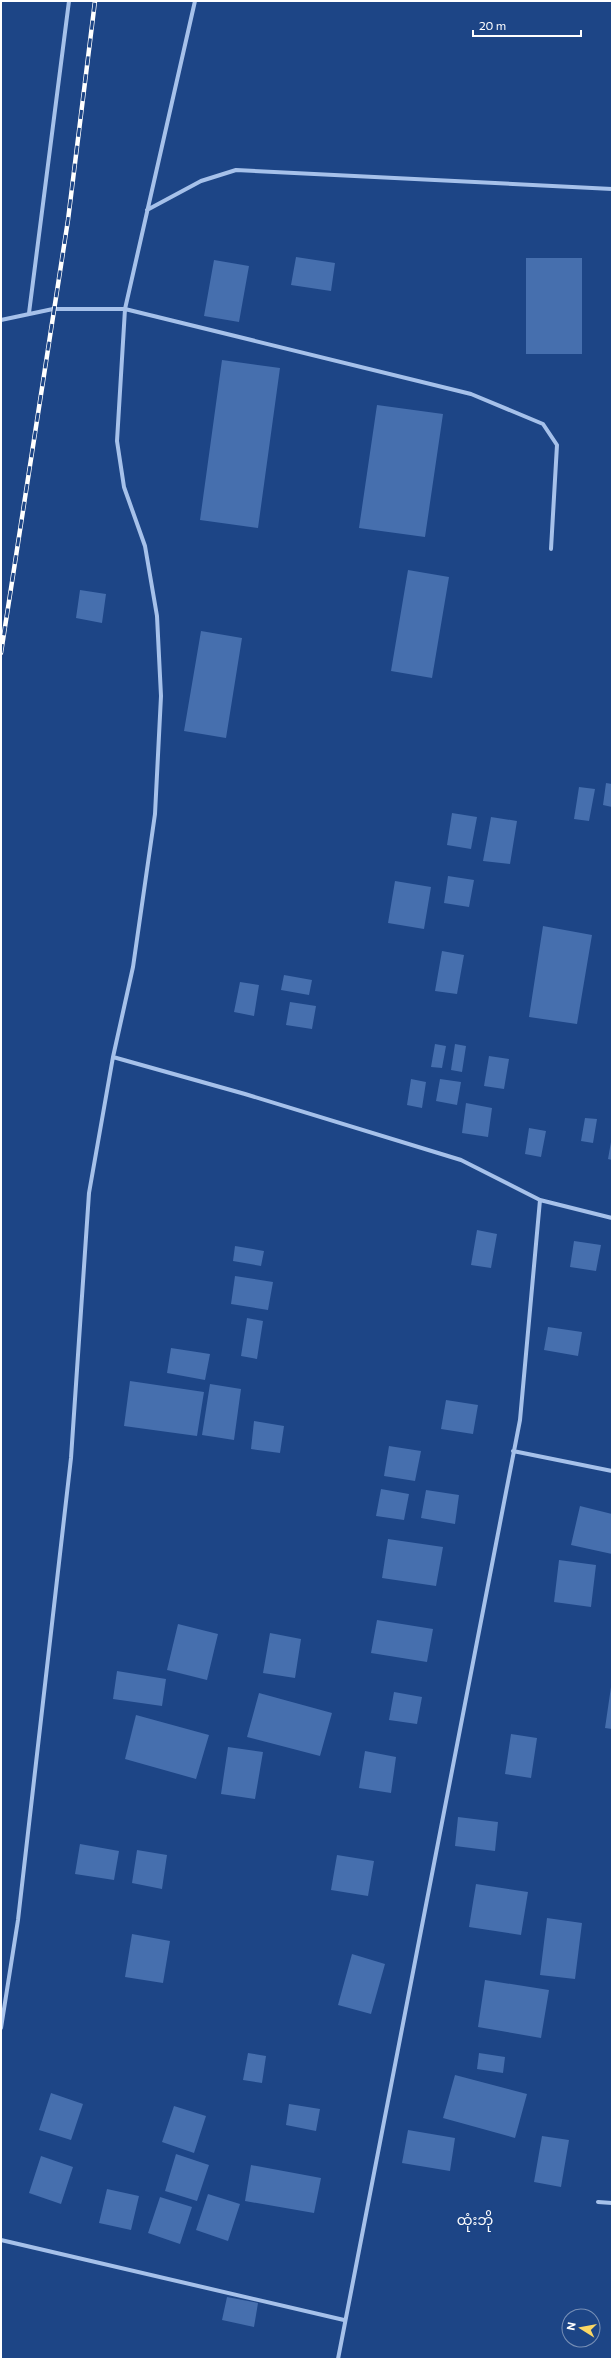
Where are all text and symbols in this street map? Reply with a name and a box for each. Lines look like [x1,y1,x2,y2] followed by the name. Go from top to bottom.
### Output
[473,12,581,38] scale bar
[479,18,506,32] text: 20 m
[457,2210,493,2232] district label: ထုံးဘို
[561,2308,601,2348] north arrow
[564,2321,578,2331] text: N

